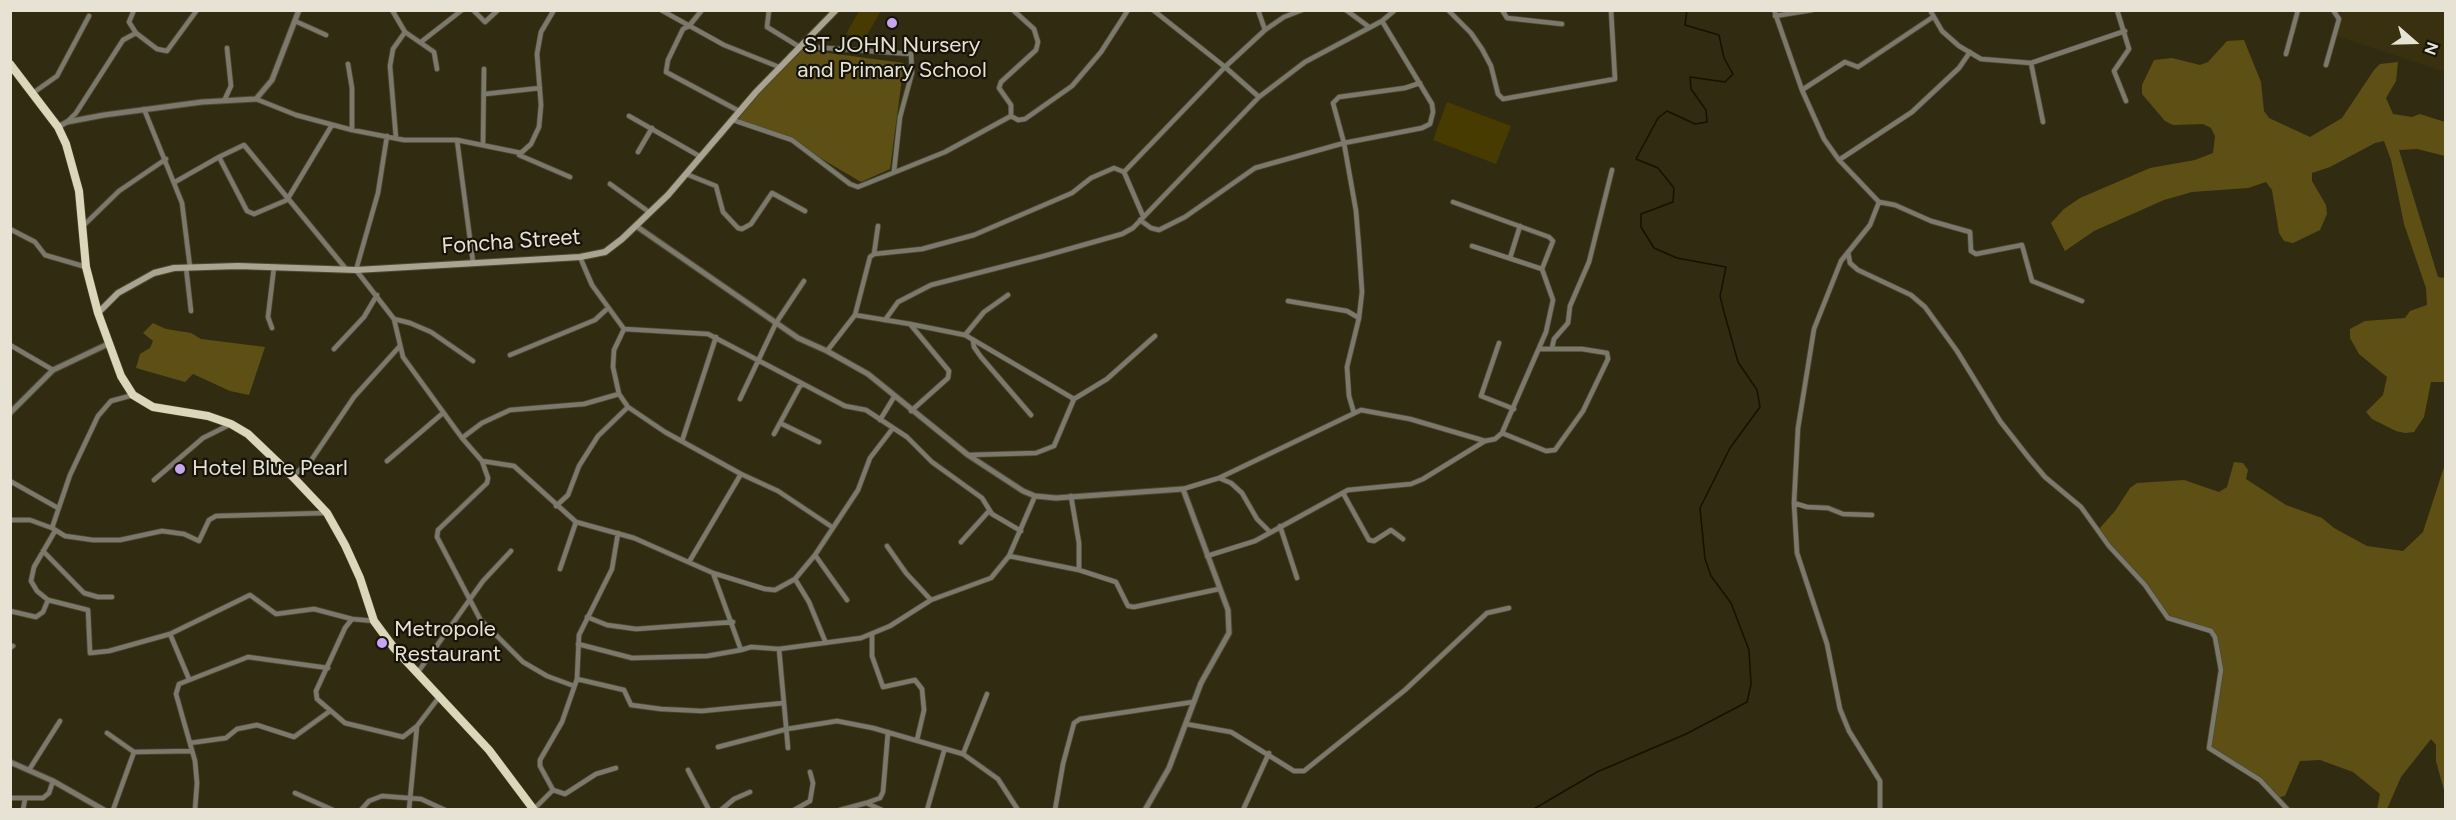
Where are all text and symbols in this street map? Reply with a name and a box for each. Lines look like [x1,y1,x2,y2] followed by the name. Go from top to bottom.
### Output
[2384,12,2444,72] north arrow
[885,16,899,30] marker: ST JOHN Nursery and Primary School
[797,33,987,84] place label: ST JOHN Nursery and Primary School
[2420,39,2442,57] text: N
[441,224,581,260] street label: Foncha Street
[192,456,348,482] place label: Hotel Blue Pearl
[173,462,187,476] marker: Hotel Blue Pearl
[394,617,501,668] place label: Metropole Restaurant
[375,636,389,650] marker: Metropole Restaurant

